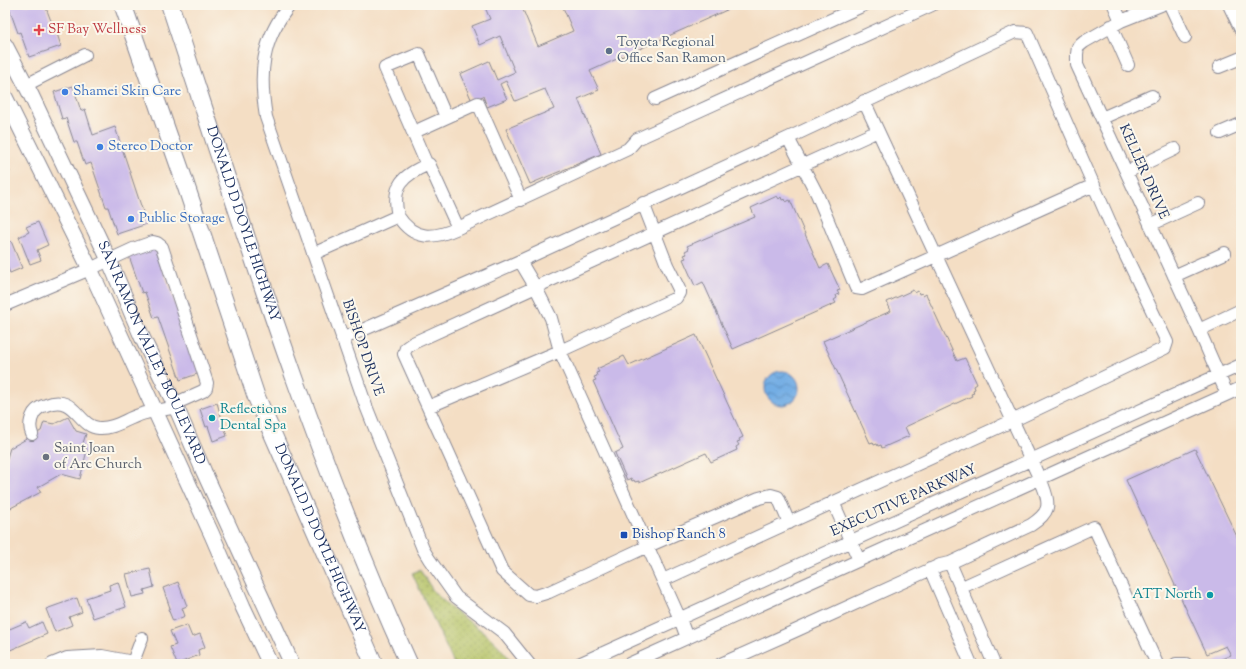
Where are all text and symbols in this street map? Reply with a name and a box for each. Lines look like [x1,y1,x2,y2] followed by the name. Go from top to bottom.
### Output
[48,20,146,40] place label: SF Bay Wellness
[33,24,45,36] marker: SF Bay Wellness
[617,33,726,69] place label: Toyota Regional Office San Ramon
[604,46,614,56] marker: Toyota Regional Office San Ramon
[73,82,181,102] place label: Shamei Skin Care
[60,87,70,97] marker: Shamei Skin Care
[1113,121,1173,223] street label: KELLER DRIVE
[200,124,284,325] street label: DONALD D DOYLE HIGHWAY
[108,137,194,157] place label: Stereo Doctor
[95,142,105,152] marker: Stereo Doctor
[139,209,225,229] place label: Public Storage
[126,214,136,224] marker: Public Storage
[92,238,210,468] street label: SAN RAMON VALLEY BOULEVARD
[336,297,388,400] street label: BISHOP DRIVE
[220,400,287,436] place label: Reflections Dental Spa
[207,413,217,423] marker: Reflections Dental Spa
[54,439,142,475] place label: Saint Joan of Arc Church
[268,441,369,637] street label: DONALD D DOYLE HIGHWAY
[41,452,51,462] marker: Saint Joan of Arc Church
[828,460,980,542] street label: EXECUTIVE PARKWAY
[632,525,726,545] place label: Bishop Ranch 8
[619,530,629,540] marker: Bishop Ranch 8
[1132,585,1202,605] place label: ATT North
[1205,590,1215,600] marker: ATT North

